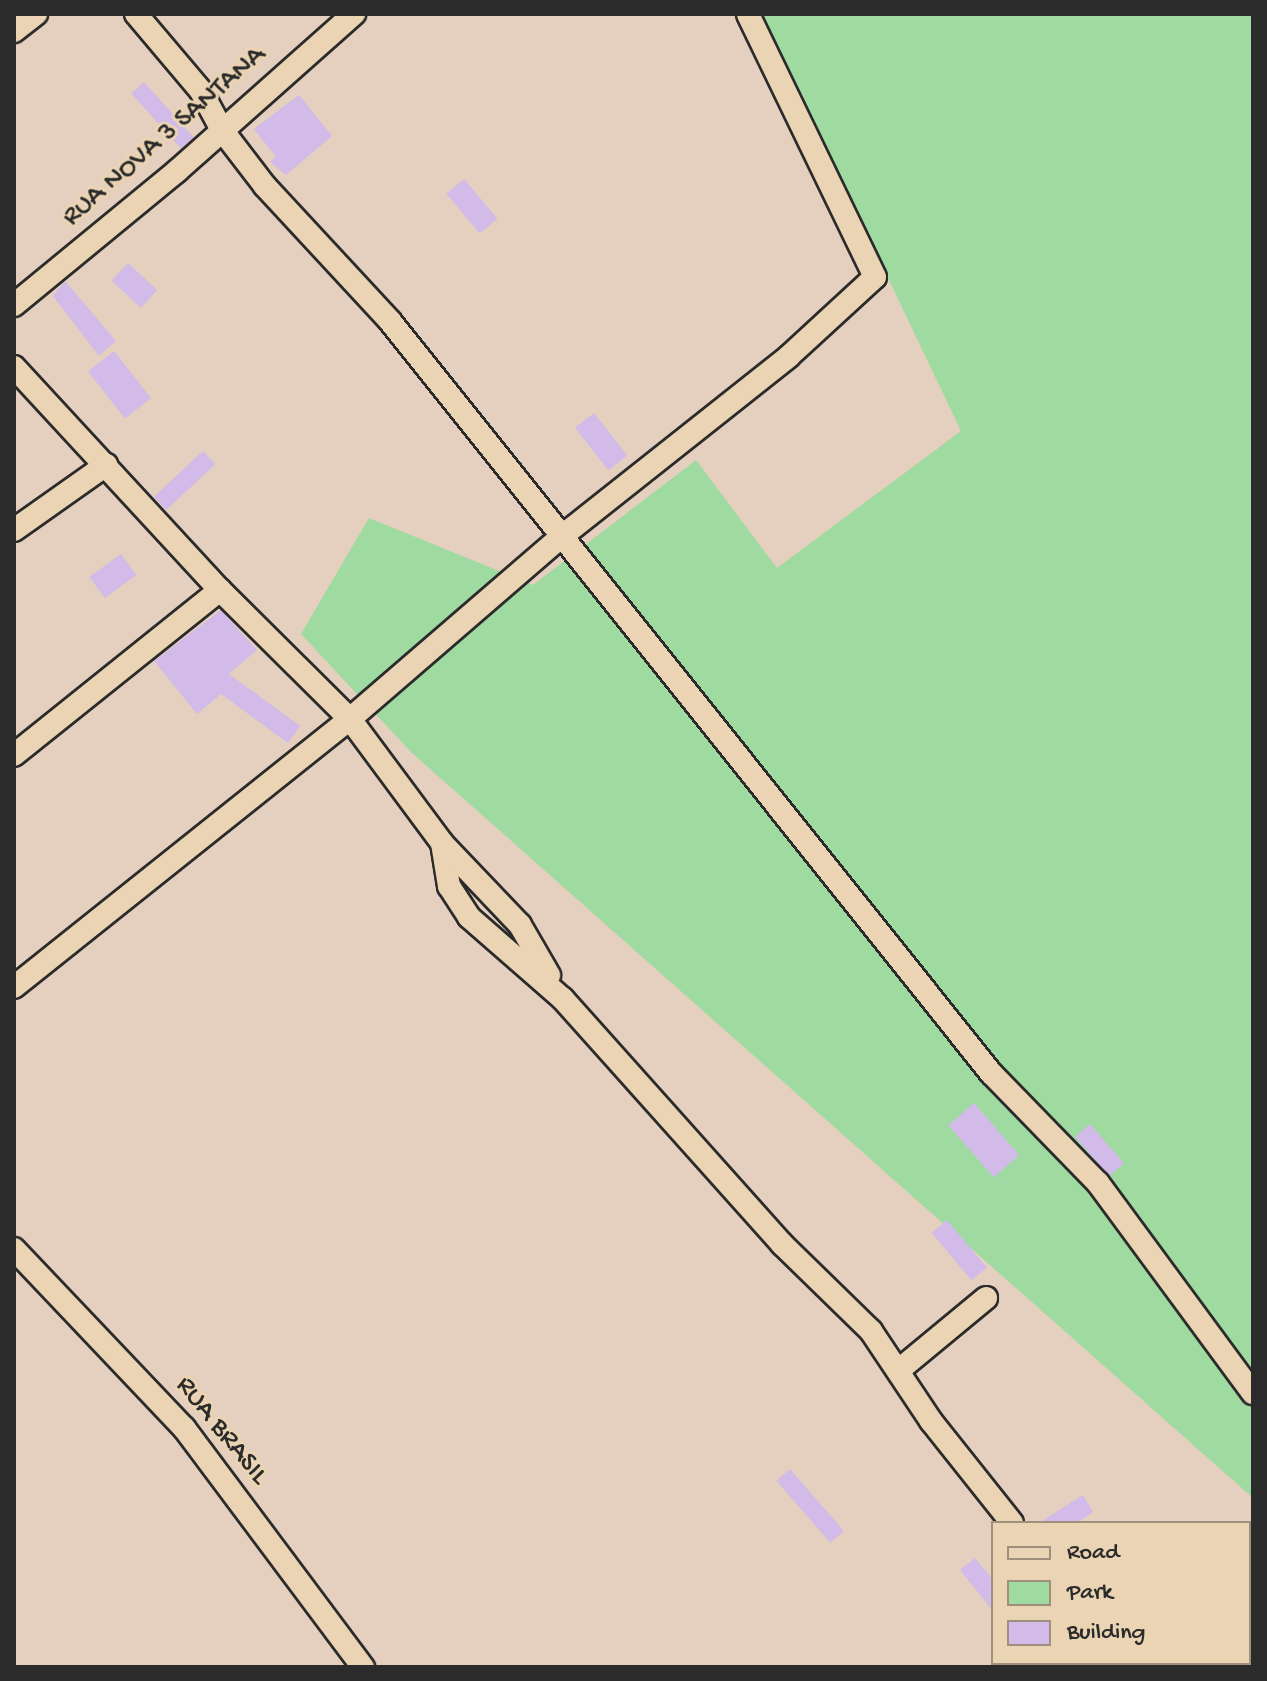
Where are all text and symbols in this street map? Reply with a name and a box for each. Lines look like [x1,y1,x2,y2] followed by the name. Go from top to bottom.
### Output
[56,39,274,235] street label: RUA NOVA 3 SANTANA
[167,1370,275,1492] street label: RUA BRASIL
[991,1521,1251,1665] legend
[1067,1539,1119,1568] text: Road
[1067,1579,1113,1608] text: Park
[1067,1619,1145,1648] text: Building

